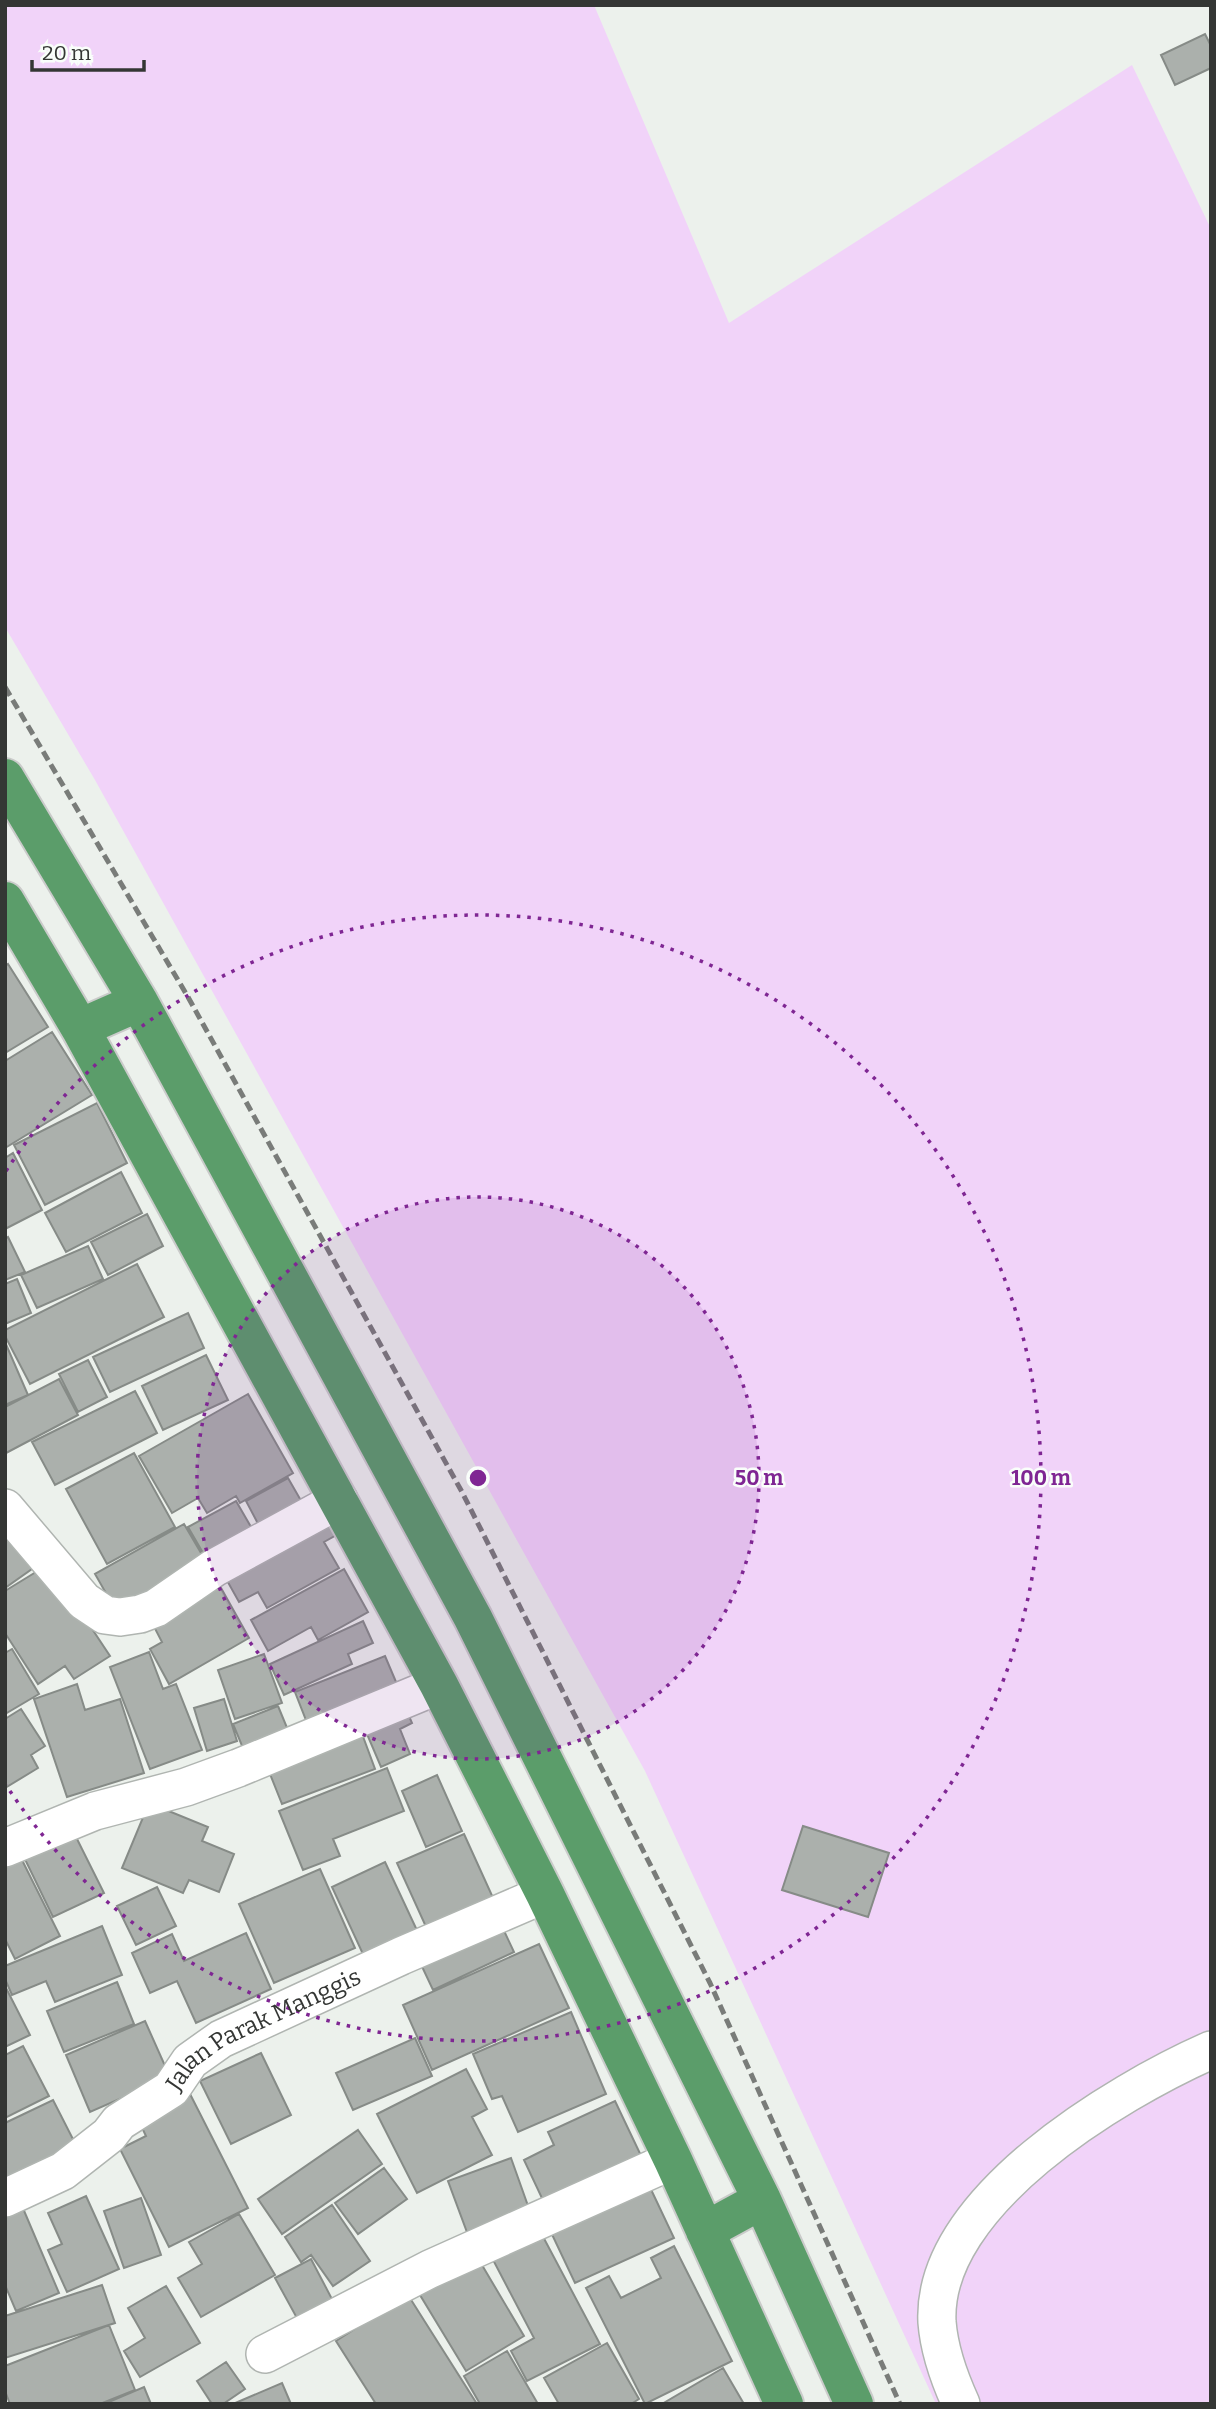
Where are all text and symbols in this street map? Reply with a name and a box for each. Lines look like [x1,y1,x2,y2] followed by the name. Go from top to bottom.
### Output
[32,28,144,72] scale bar
[42,40,91,66] text: 20 m
[735,1465,783,1491] text: 50 m
[1011,1465,1071,1491] text: 100 m
[466,1466,490,1490] centre of rings
[159,1962,365,2097] street label: Jalan Parak Manggis

